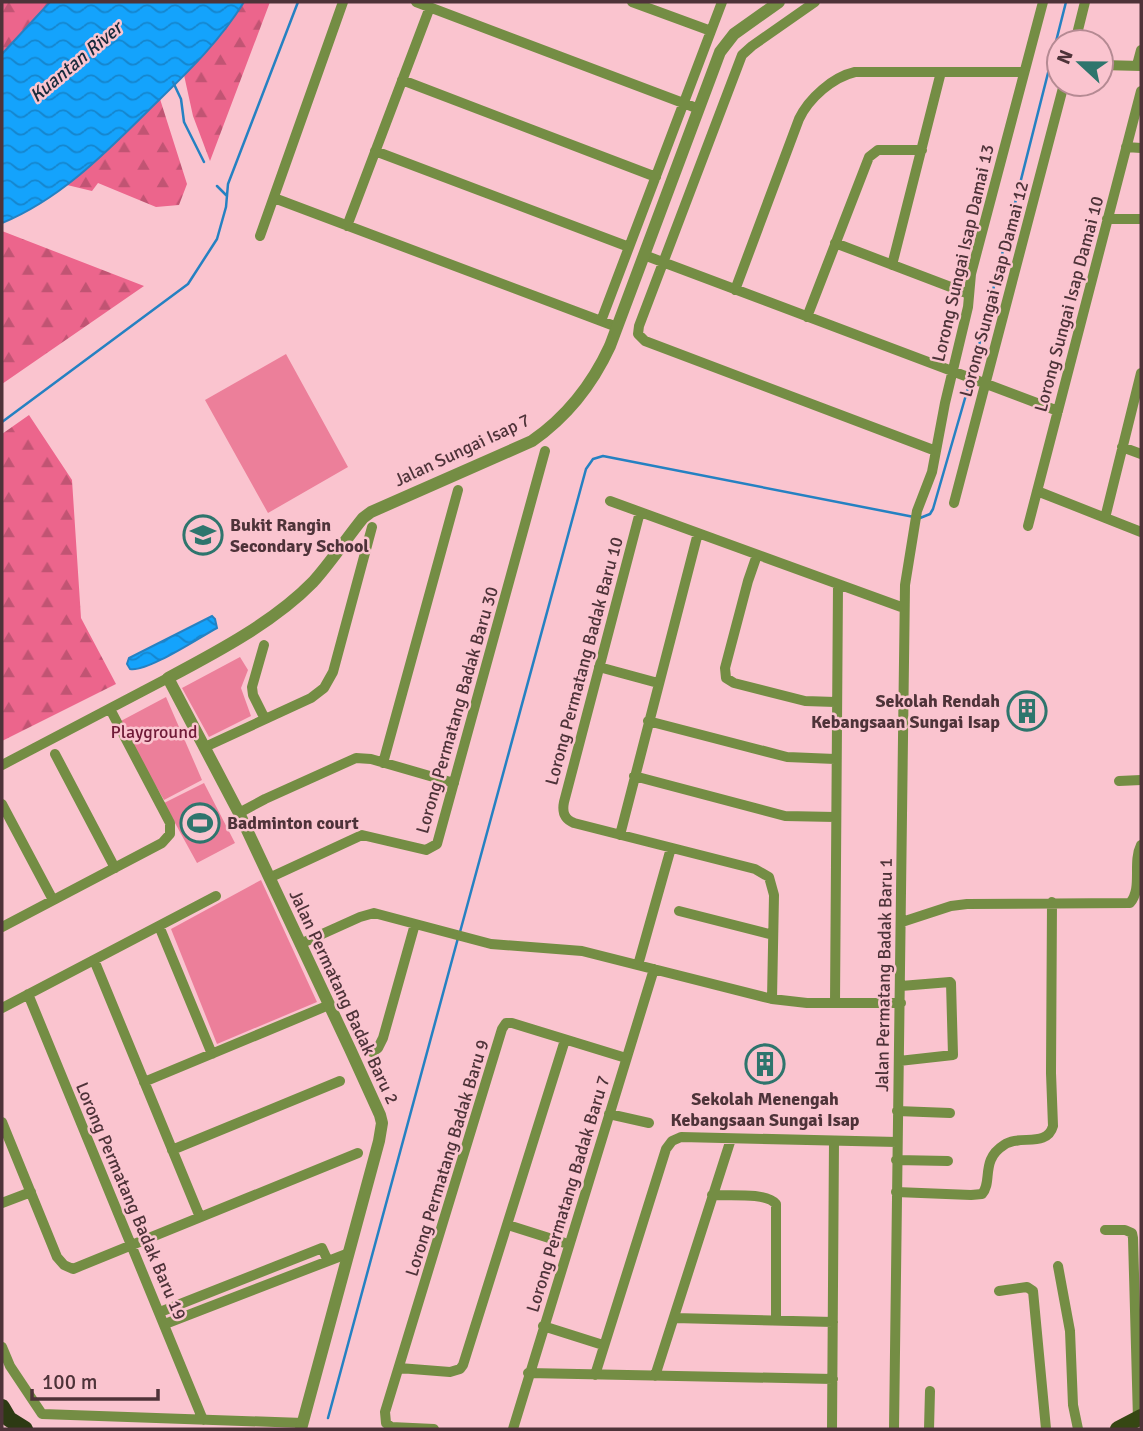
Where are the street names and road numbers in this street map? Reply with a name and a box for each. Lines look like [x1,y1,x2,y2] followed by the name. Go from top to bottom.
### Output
[927,142,999,364] street label: Lorong Sungai Isap Damai 13
[955,179,1033,399] street label: Lorong Sungai Isap Damai 12
[1030,194,1108,414] street label: Lorong Sungai Isap Damai 10
[390,409,534,491] street label: Jalan Sungai Isap 7
[540,534,628,788] street label: Lorong Permatang Badak Baru 10
[411,584,503,836] street label: Lorong Permatang Badak Baru 30
[871,858,897,1092] street label: Jalan Permatang Badak Baru 1
[285,886,403,1108] street label: Jalan Permatang Badak Baru 2
[400,1037,494,1279] street label: Lorong Permatang Badak Baru 9
[521,1073,615,1315] street label: Lorong Permatang Badak Baru 7
[71,1079,191,1323] street label: Lorong Permatang Badak Baru 19

